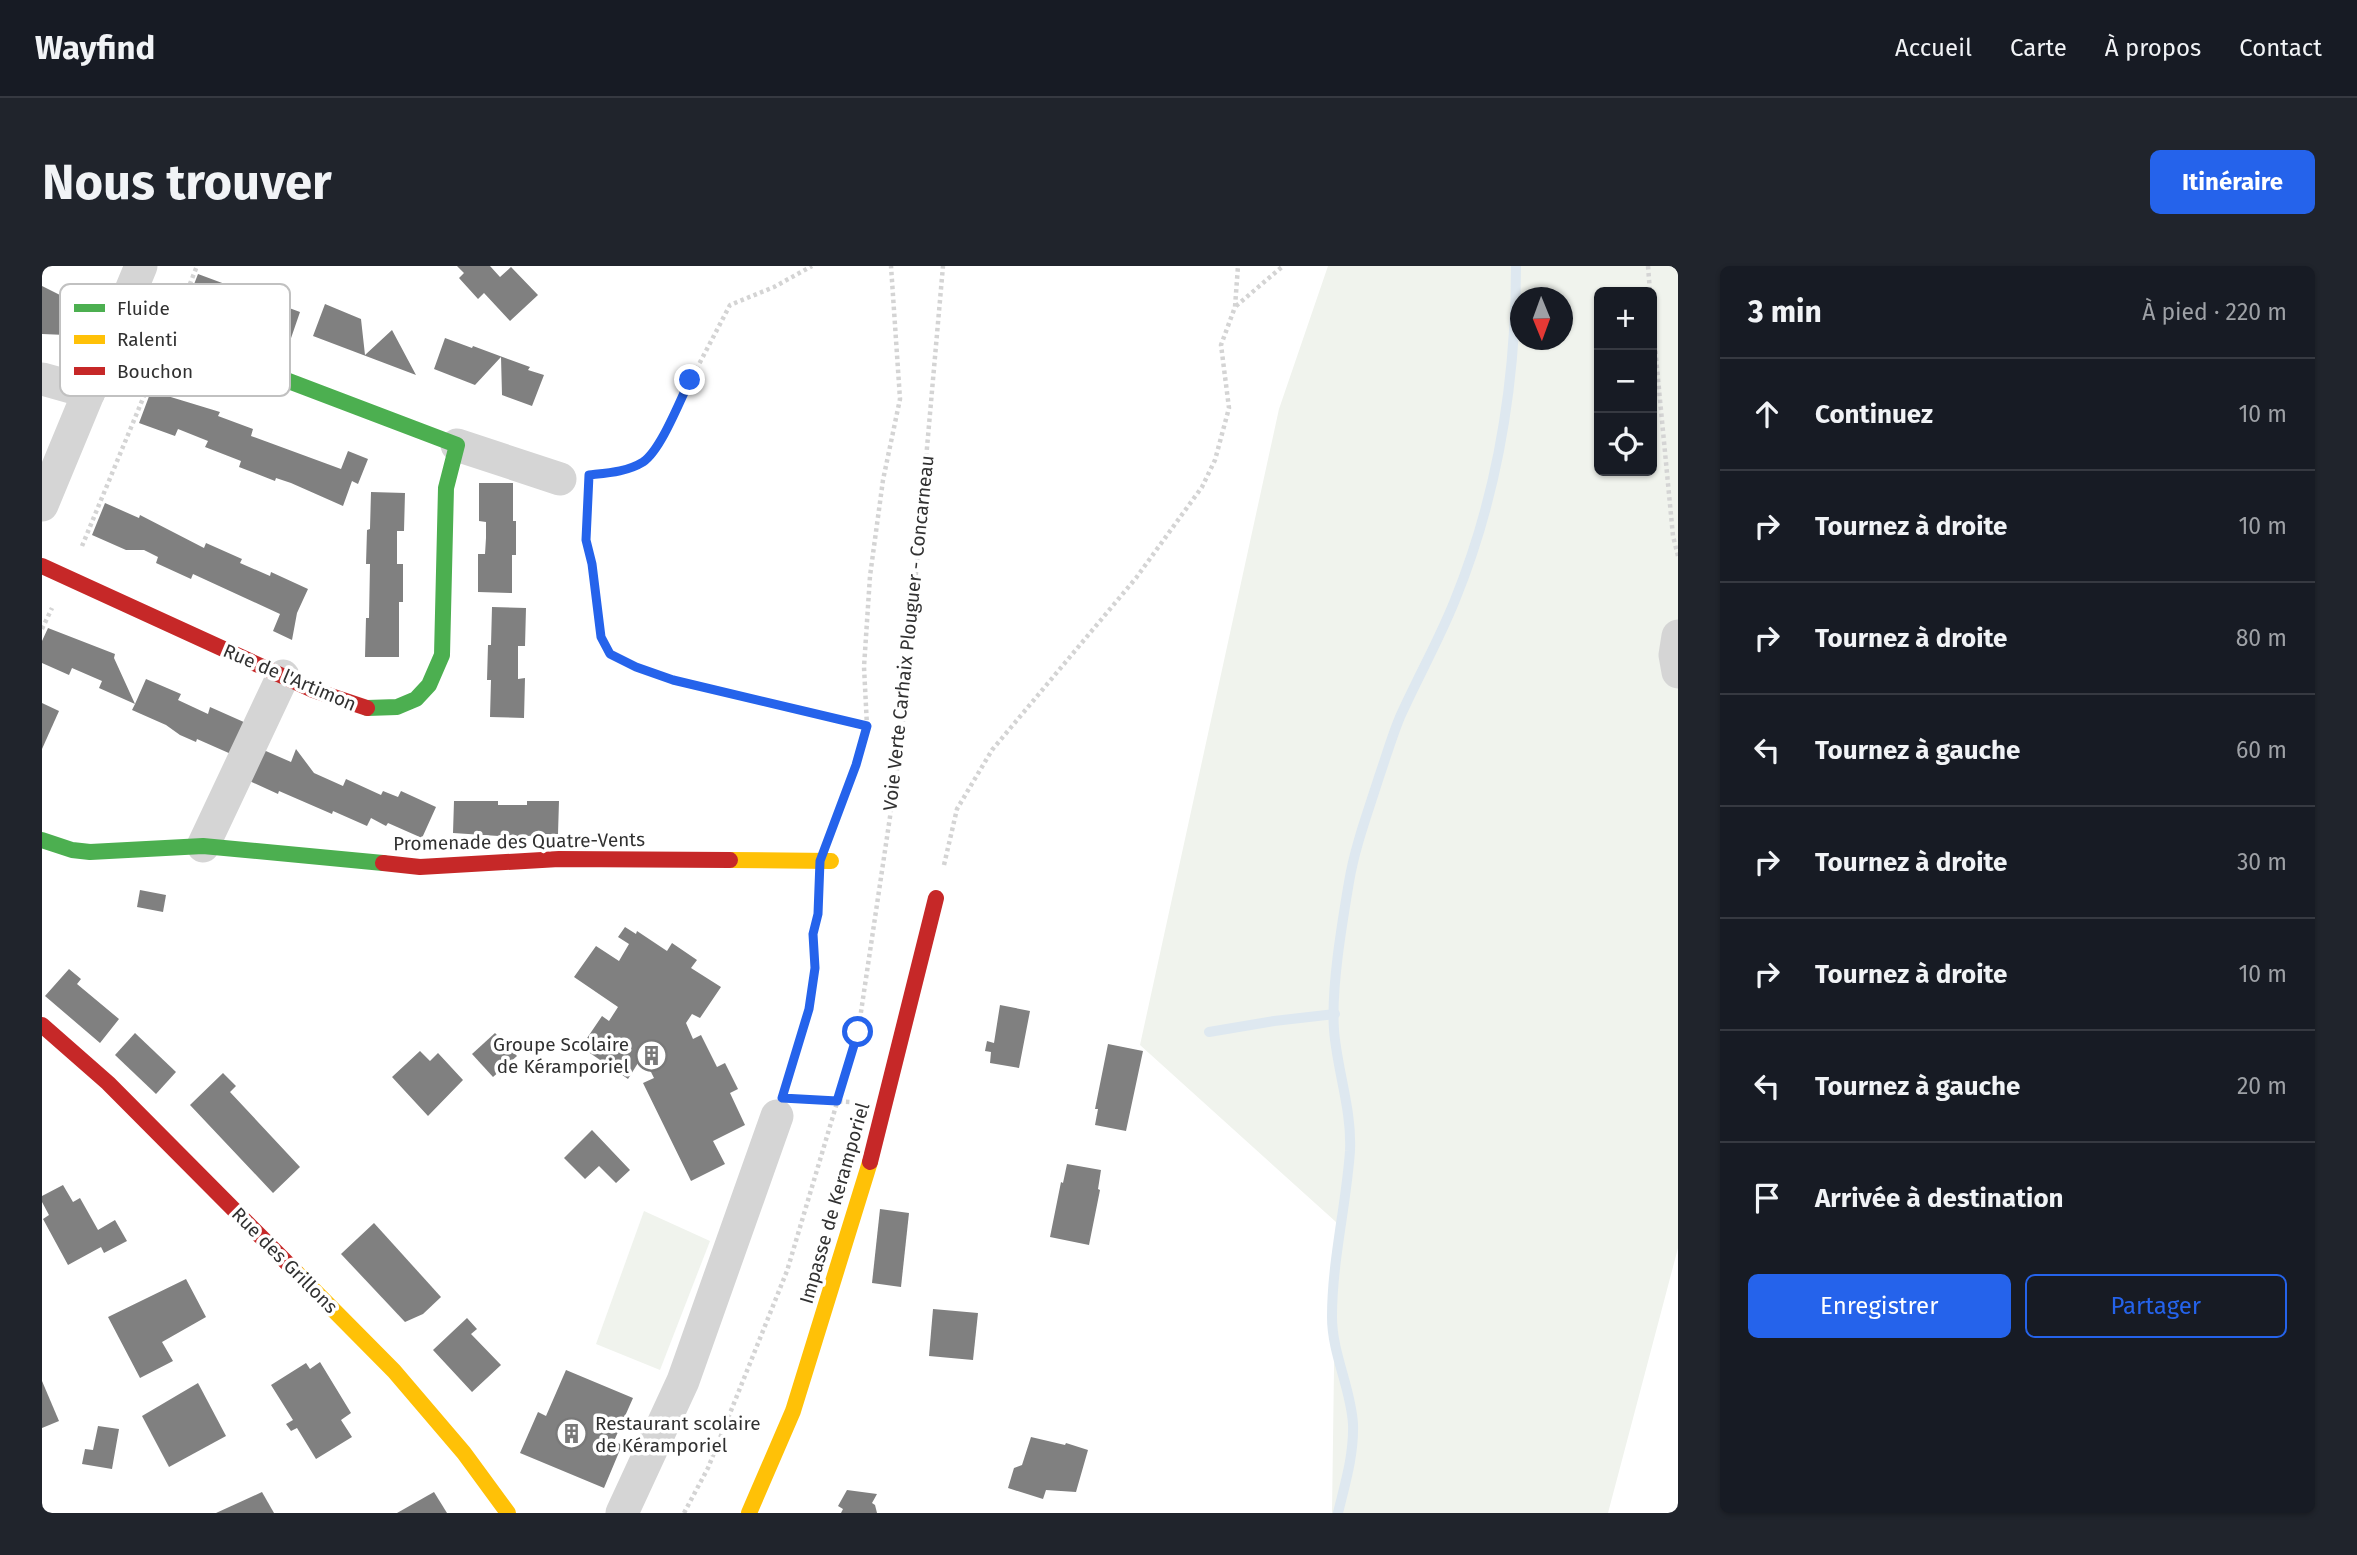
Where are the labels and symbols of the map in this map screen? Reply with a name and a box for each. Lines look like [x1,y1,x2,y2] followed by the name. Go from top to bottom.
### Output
[60,284,290,396] legend
[1510,287,1573,350] north arrow
[117,297,170,320] text: Fluide
[117,328,178,351] text: Ralenti
[117,360,193,383] text: Bouchon
[674,364,705,395] route end
[878,454,939,812] street label: Voie Verte Carhaix Plouguer - Concarneau
[220,639,360,716] street label: Rue de l'Artimon
[393,828,645,855] street label: Promenade des Quatre-Vents
[842,1016,873,1047] route start
[493,1033,629,1078] place label: Groupe Scolaire de Kéramporiel
[635,1038,669,1072] building icon: Groupe Scolaire de Kéramporiel
[795,1099,874,1306] street label: Impasse de Keramporiel
[227,1203,342,1318] street label: Rue des Grillons
[595,1412,761,1457] place label: Restaurant scolaire de Kéramporiel
[555,1417,589,1451] building icon: Restaurant scolaire de Kéramporiel

